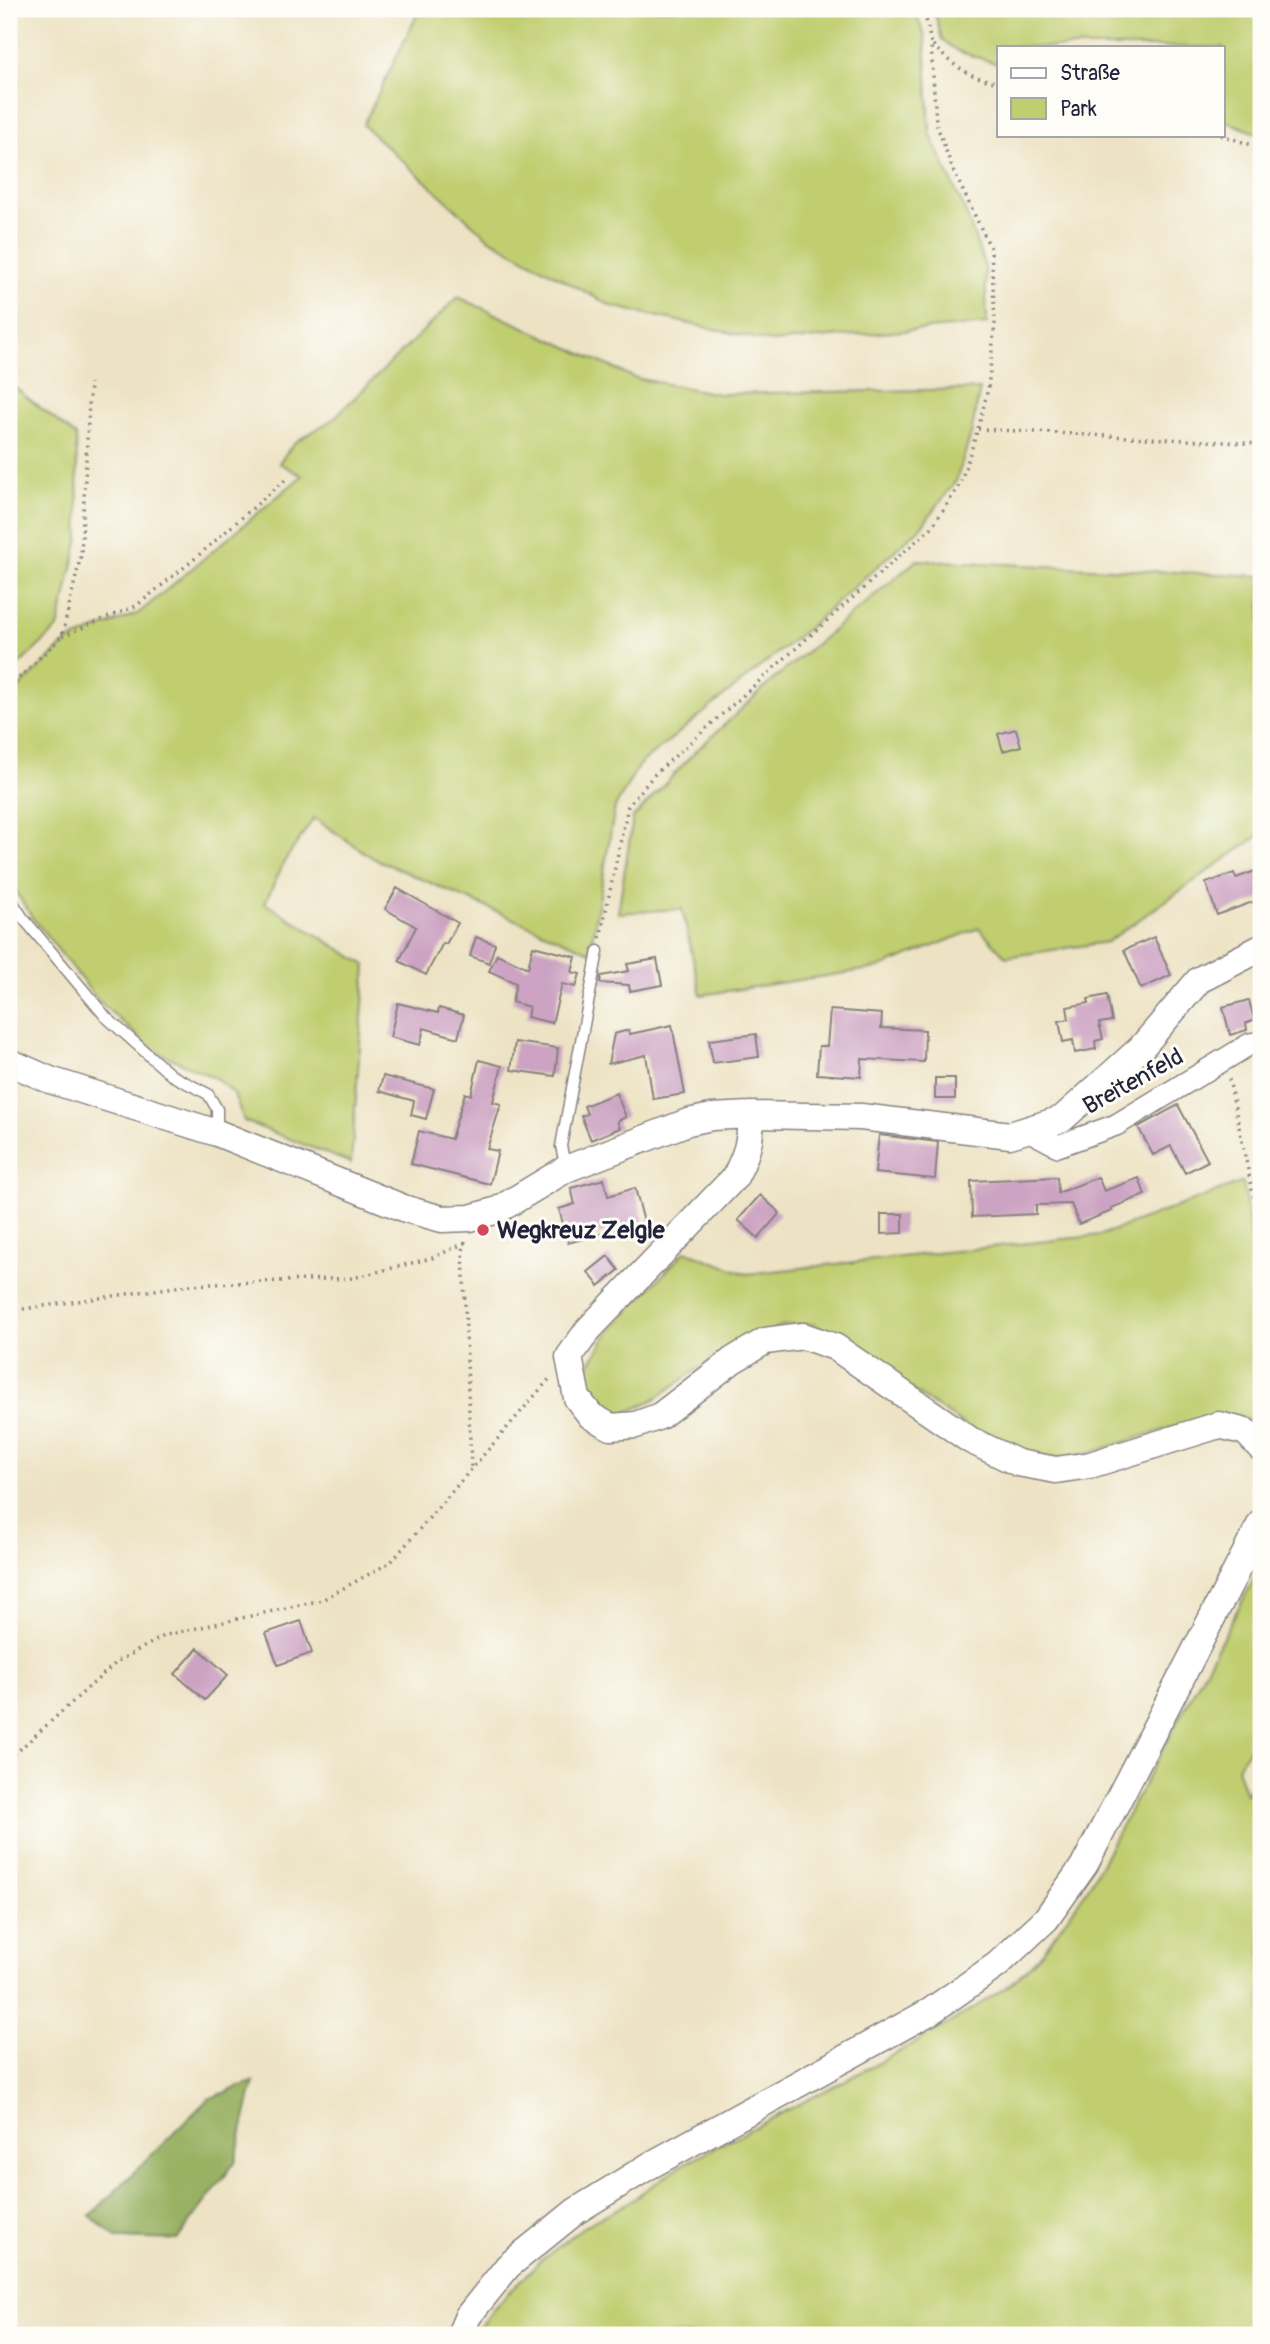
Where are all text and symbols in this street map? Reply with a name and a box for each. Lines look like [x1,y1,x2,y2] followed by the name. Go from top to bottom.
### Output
[997,46,1224,136] legend
[1060,60,1120,87] text: Straße
[1060,96,1097,123] text: Park
[1078,1042,1188,1121] street label: Breitenfeld
[497,1216,666,1245] place label: Wegkreuz Zelgle
[475,1222,491,1238] marker: Wegkreuz Zelgle

